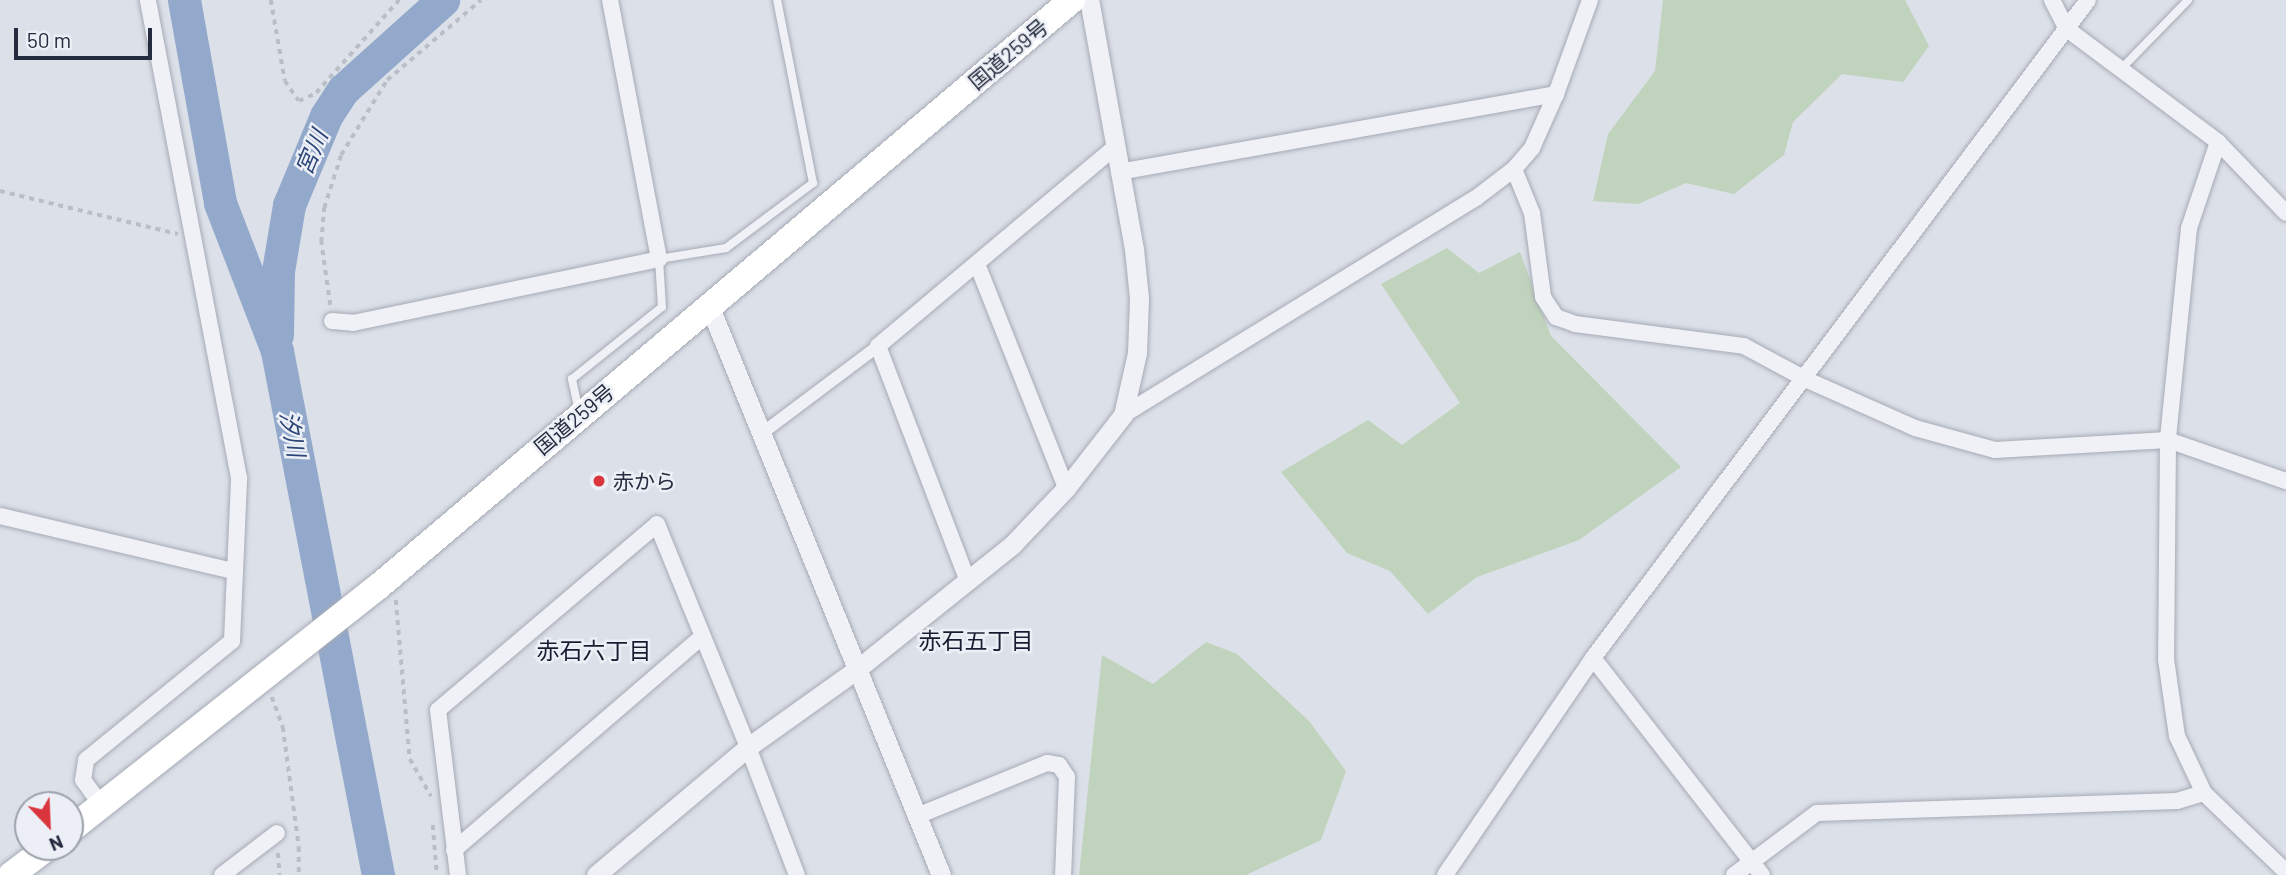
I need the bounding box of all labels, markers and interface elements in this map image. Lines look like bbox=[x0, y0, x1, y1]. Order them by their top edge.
street label: 国道259号 bbox=[963, 13, 1053, 95]
scale bar bbox=[18, 14, 156, 58]
text: 50 m bbox=[27, 27, 71, 52]
water label: 宮川 bbox=[289, 125, 333, 179]
street label: 国道259号 bbox=[529, 378, 619, 460]
water label: 汐川 bbox=[275, 409, 311, 459]
place label: 赤から bbox=[613, 468, 676, 494]
marker: 赤から bbox=[591, 473, 607, 489]
district label: 赤石五丁目 bbox=[919, 626, 1033, 654]
district label: 赤石六丁目 bbox=[537, 636, 651, 664]
north arrow bbox=[14, 791, 84, 861]
text: N bbox=[46, 831, 67, 857]

